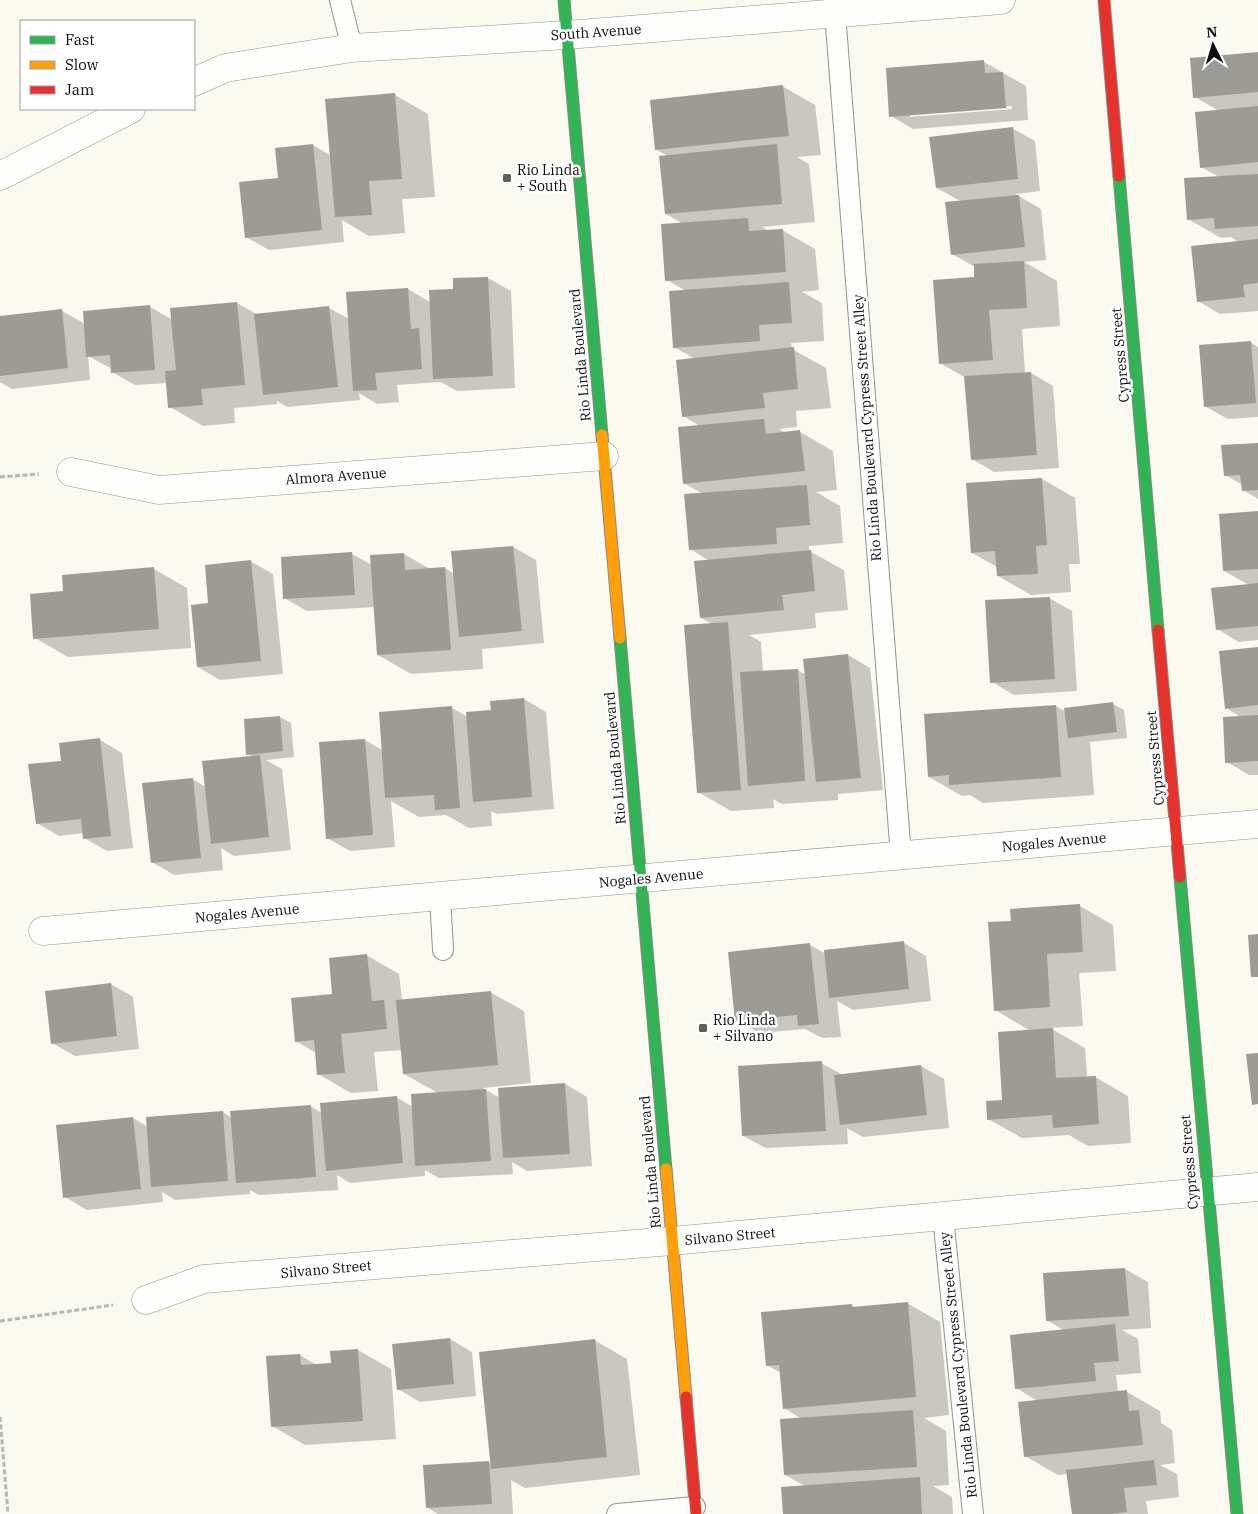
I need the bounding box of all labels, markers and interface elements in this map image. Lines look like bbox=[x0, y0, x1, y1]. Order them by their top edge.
legend bbox=[20, 20, 195, 110]
street label: South Avenue bbox=[550, 20, 642, 44]
north arrow bbox=[1188, 20, 1238, 70]
text: N bbox=[1206, 23, 1218, 41]
text: Fast bbox=[65, 30, 95, 49]
text: Slow bbox=[65, 55, 99, 74]
text: Jam bbox=[65, 80, 94, 99]
place label: Rio Linda + South bbox=[517, 161, 580, 195]
marker: Rio Linda + South bbox=[501, 172, 513, 184]
street label: Rio Linda Boulevard bbox=[565, 287, 595, 422]
street label: Rio Linda Boulevard Cypress Street Alley bbox=[849, 293, 885, 562]
street label: Cypress Street bbox=[1107, 307, 1133, 403]
street label: Almora Avenue bbox=[285, 463, 387, 489]
street label: Rio Linda Boulevard bbox=[600, 690, 630, 825]
street label: Cypress Street bbox=[1142, 710, 1168, 806]
street label: Nogales Avenue bbox=[1001, 828, 1107, 856]
street label: Nogales Avenue bbox=[598, 864, 704, 892]
street label: Nogales Avenue bbox=[194, 899, 300, 927]
place label: Rio Linda + Silvano bbox=[713, 1011, 776, 1045]
marker: Rio Linda + Silvano bbox=[697, 1022, 709, 1034]
street label: Rio Linda Boulevard bbox=[635, 1094, 665, 1229]
street label: Cypress Street bbox=[1176, 1114, 1202, 1210]
street label: Silvano Street bbox=[684, 1223, 776, 1249]
street label: Rio Linda Boulevard Cypress Street Alley bbox=[935, 1230, 981, 1499]
street label: Silvano Street bbox=[280, 1256, 372, 1282]

